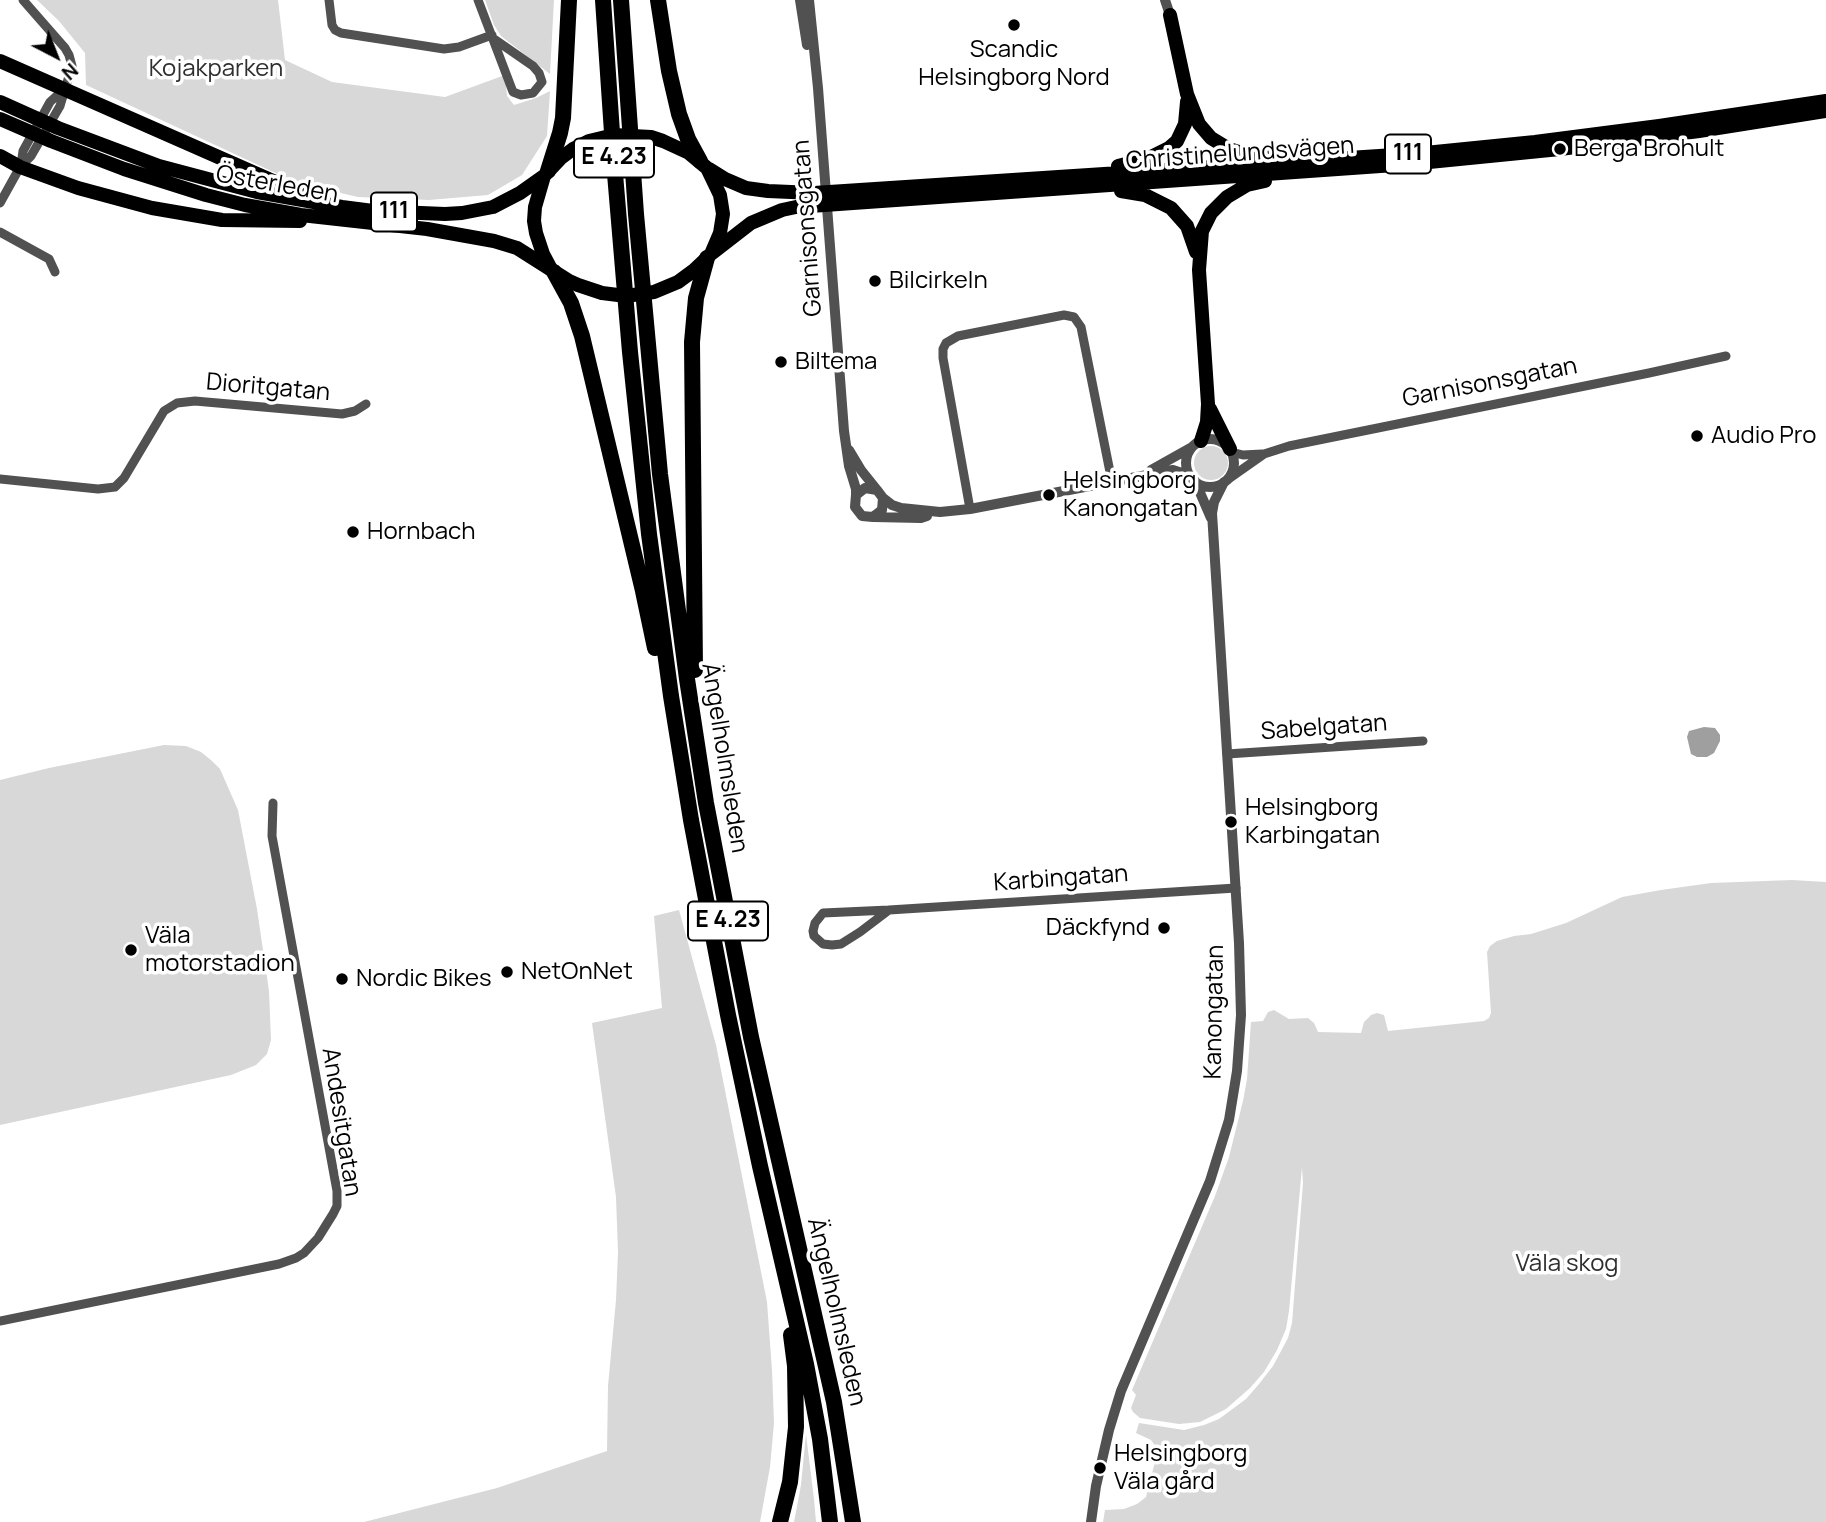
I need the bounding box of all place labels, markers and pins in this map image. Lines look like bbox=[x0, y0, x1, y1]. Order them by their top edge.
marker: Scandic Helsingborg Nord bbox=[1006, 17, 1022, 33]
place label: Scandic Helsingborg Nord bbox=[918, 36, 1110, 92]
place label: Berga Brohult bbox=[1574, 135, 1724, 163]
marker: Berga Brohult bbox=[1552, 141, 1568, 157]
place label: Bilcirkeln bbox=[889, 267, 988, 295]
marker: Bilcirkeln bbox=[867, 273, 883, 289]
place label: Biltema bbox=[795, 348, 877, 376]
marker: Biltema bbox=[773, 354, 789, 370]
place label: Audio Pro bbox=[1711, 422, 1816, 450]
marker: Audio Pro bbox=[1689, 428, 1705, 444]
place label: Helsingborg Kanongatan bbox=[1063, 467, 1198, 523]
marker: Helsingborg Kanongatan bbox=[1041, 487, 1057, 503]
place label: Hornbach bbox=[367, 518, 476, 546]
marker: Hornbach bbox=[345, 524, 361, 540]
place label: Helsingborg Karbingatan bbox=[1245, 794, 1380, 850]
marker: Helsingborg Karbingatan bbox=[1223, 814, 1239, 830]
place label: Däckfynd bbox=[1046, 914, 1150, 942]
marker: Däckfynd bbox=[1156, 920, 1172, 936]
place label: Väla motorstadion bbox=[145, 922, 295, 978]
marker: Väla motorstadion bbox=[123, 942, 139, 958]
place label: NetOnNet bbox=[521, 958, 633, 986]
marker: NetOnNet bbox=[499, 964, 515, 980]
place label: Nordic Bikes bbox=[356, 965, 492, 993]
marker: Nordic Bikes bbox=[334, 971, 350, 987]
place label: Helsingborg Väla gård bbox=[1114, 1440, 1248, 1496]
marker: Helsingborg Väla gård bbox=[1092, 1460, 1108, 1476]

